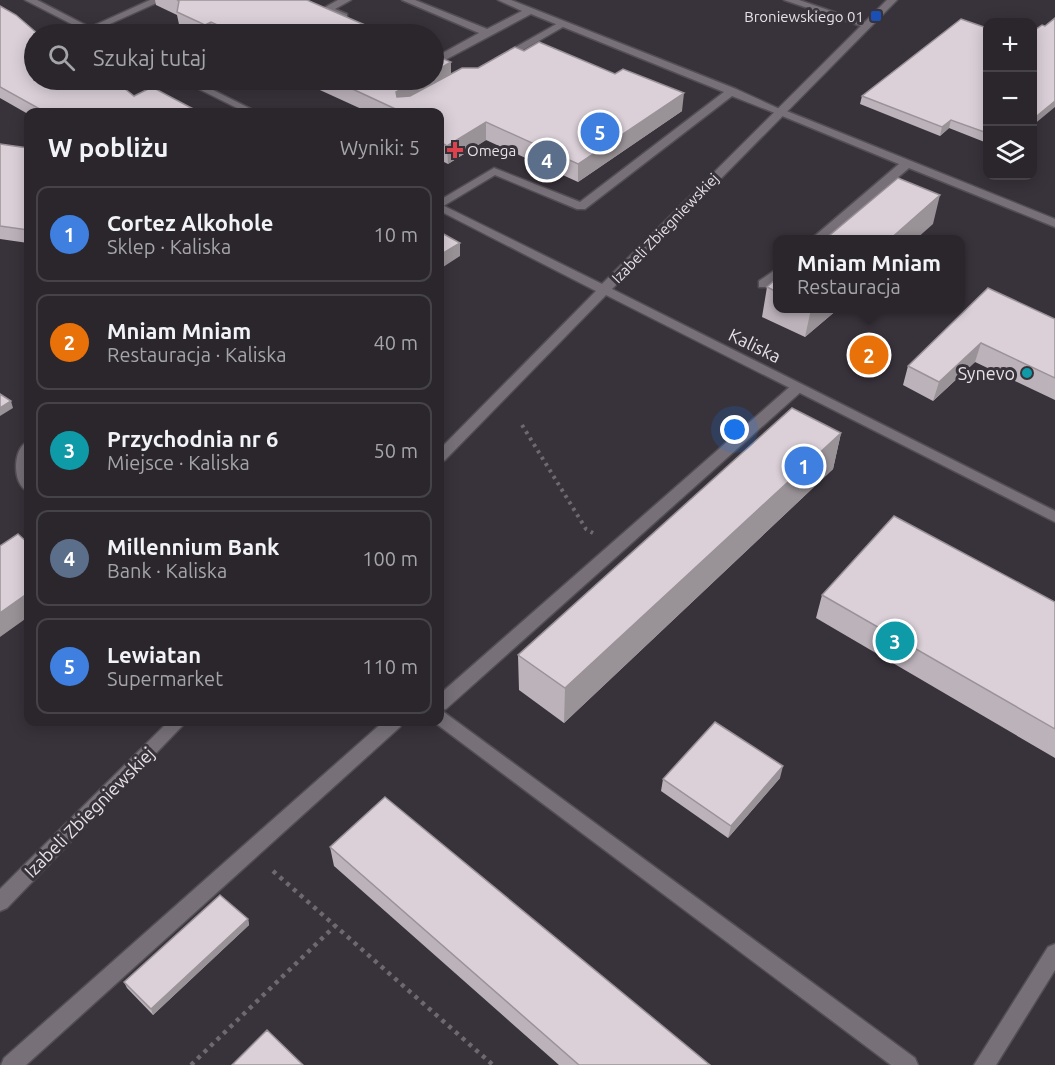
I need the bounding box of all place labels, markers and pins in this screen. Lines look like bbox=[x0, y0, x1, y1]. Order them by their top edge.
place label: Broniewskiego 01 bbox=[744, 8, 864, 25]
marker: Broniewskiego 01 bbox=[869, 9, 883, 23]
pin: 5 bbox=[580, 110, 620, 154]
pin: 4 bbox=[528, 138, 566, 182]
place label: Omega bbox=[467, 142, 516, 159]
marker: Omega bbox=[448, 143, 462, 157]
pin: 2 bbox=[850, 332, 888, 378]
place label: Synevo bbox=[958, 363, 1015, 383]
marker: Synevo bbox=[1020, 366, 1034, 380]
pin: 1 bbox=[784, 444, 824, 488]
pin: 3 bbox=[876, 618, 914, 664]

